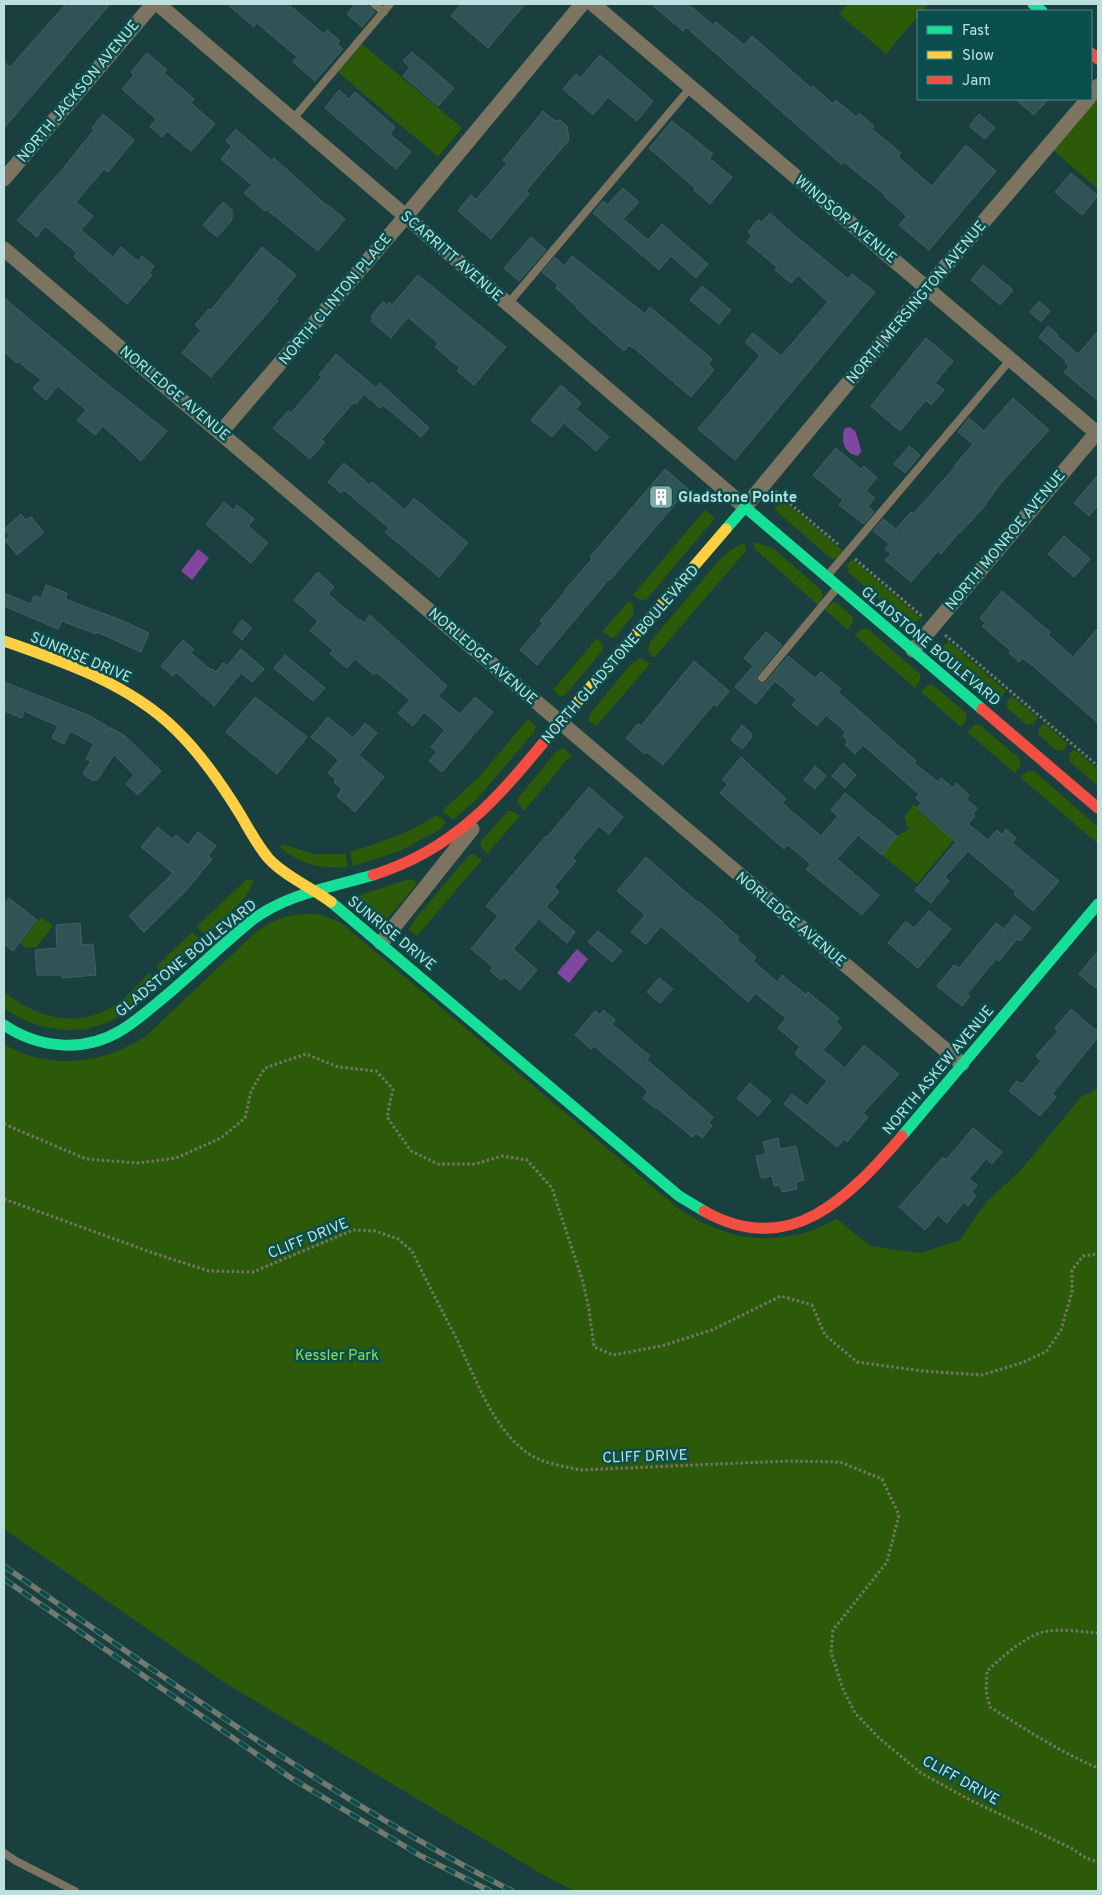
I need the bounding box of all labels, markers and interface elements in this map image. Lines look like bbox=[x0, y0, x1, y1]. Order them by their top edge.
legend bbox=[917, 10, 1092, 100]
street label: NORTH JACKSON AVENUE bbox=[14, 17, 144, 167]
text: Fast bbox=[962, 22, 990, 41]
text: Slow bbox=[962, 47, 994, 66]
text: Jam bbox=[962, 72, 991, 91]
street label: WINDSOR AVENUE bbox=[790, 172, 900, 268]
street label: SCARRITT AVENUE bbox=[396, 207, 506, 307]
street label: NORTH MERSINGTON AVENUE bbox=[843, 217, 991, 389]
street label: NORTH CLINTON PLACE bbox=[276, 230, 397, 370]
street label: NORLEDGE AVENUE bbox=[115, 342, 233, 446]
street label: NORTH MONROE AVENUE bbox=[942, 467, 1070, 615]
building icon: Gladstone Pointe bbox=[648, 484, 674, 510]
place label: Gladstone Pointe bbox=[678, 489, 797, 508]
street label: NORTH GLADSTONE BOULEVARD bbox=[538, 562, 704, 748]
street label: GLADSTONE BOULEVARD bbox=[856, 583, 1004, 711]
street label: NORLEDGE AVENUE bbox=[424, 605, 540, 710]
street label: SUNRISE DRIVE bbox=[27, 628, 134, 688]
street label: NORLEDGE AVENUE bbox=[731, 868, 849, 972]
street label: SUNRISE DRIVE bbox=[343, 893, 439, 976]
street label: GLADSTONE BOULEVARD bbox=[112, 896, 262, 1022]
street label: NORTH ASKEW AVENUE bbox=[879, 1002, 999, 1140]
street label: CLIFF DRIVE bbox=[265, 1215, 352, 1264]
park label: Kessler Park bbox=[295, 1347, 379, 1366]
street label: CLIFF DRIVE bbox=[602, 1447, 688, 1468]
street label: CLIFF DRIVE bbox=[918, 1752, 1002, 1810]

